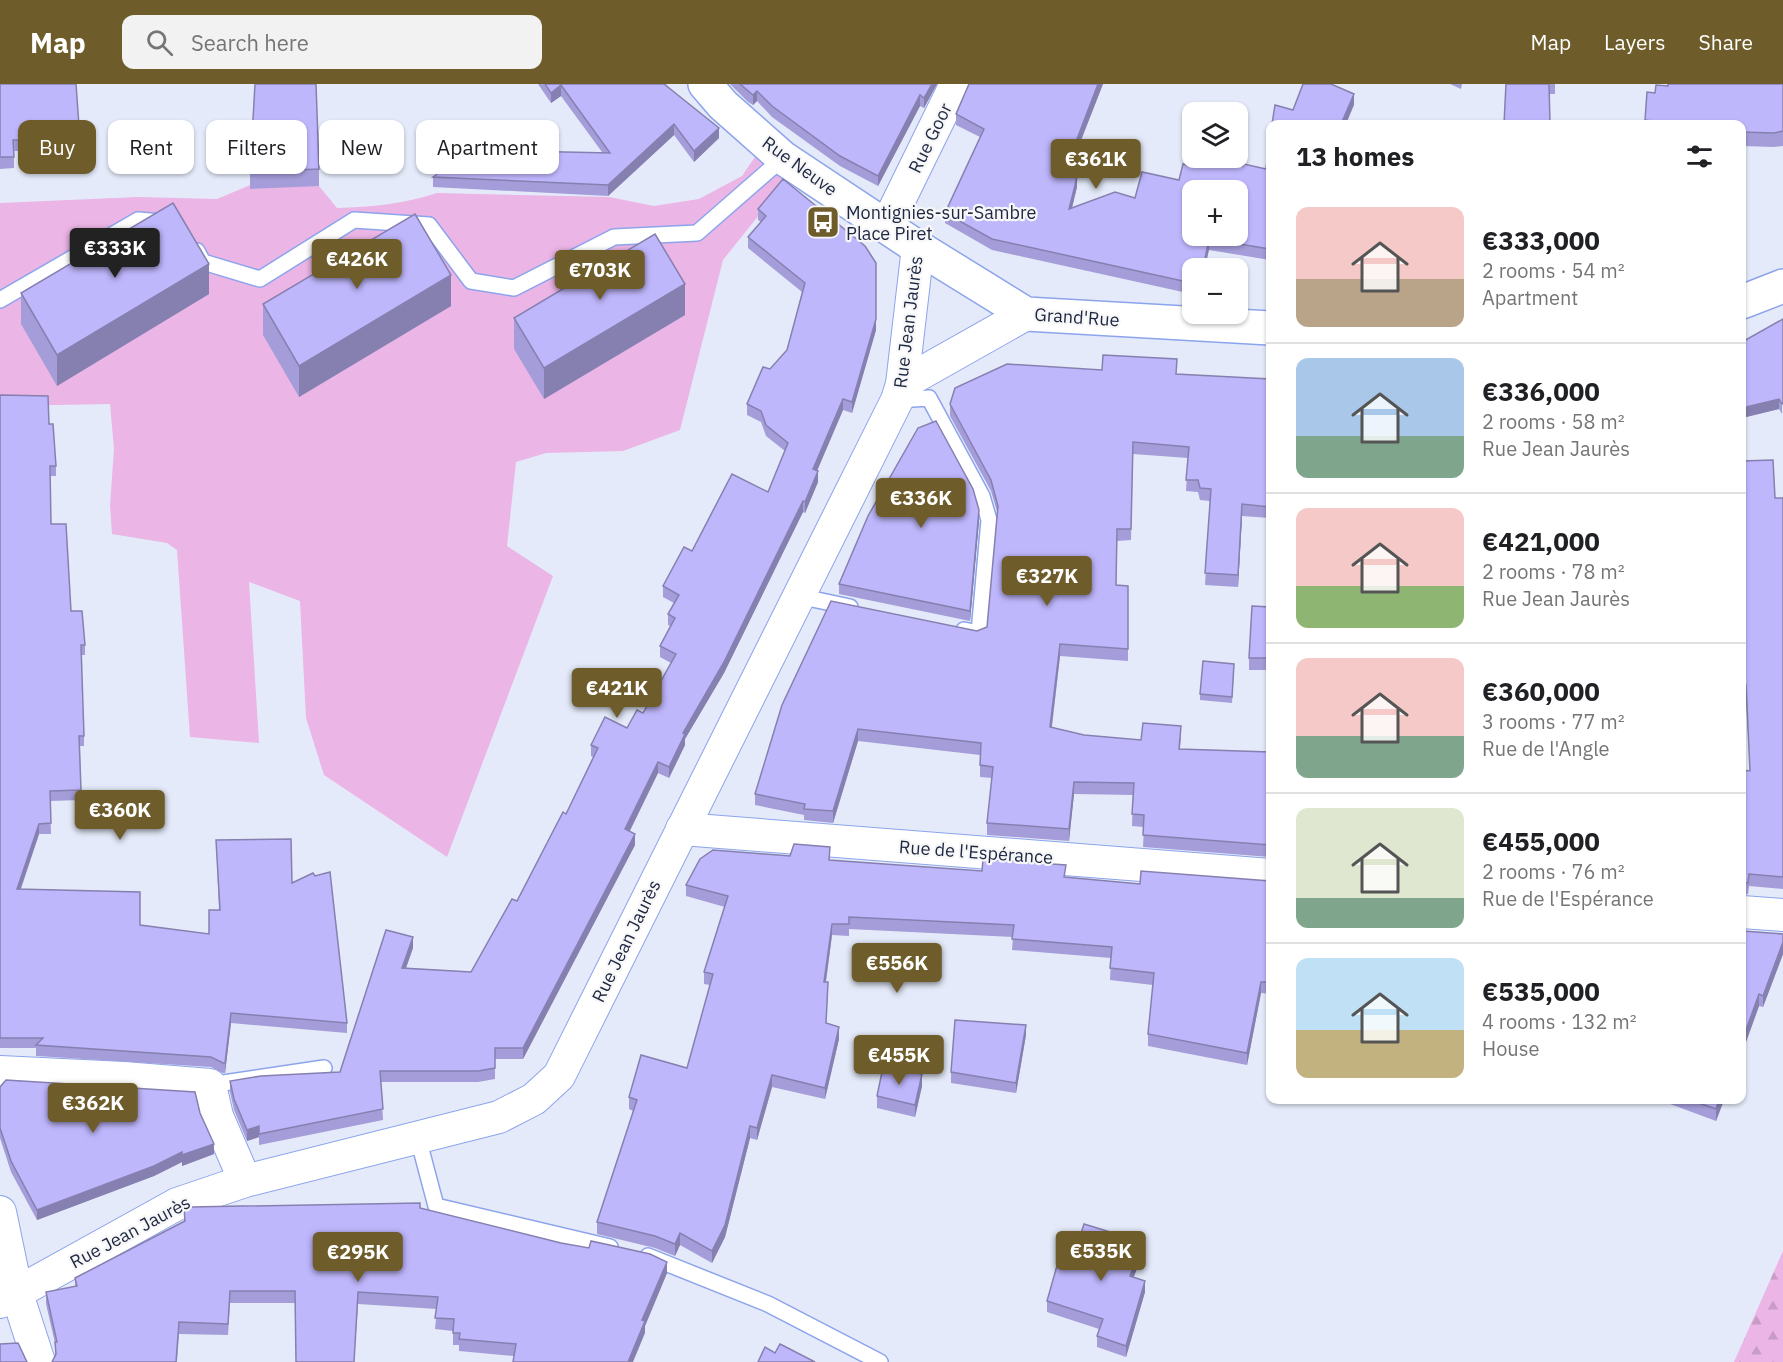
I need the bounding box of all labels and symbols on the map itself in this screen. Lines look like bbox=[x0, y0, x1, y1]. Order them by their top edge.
street label: Rue Goor bbox=[903, 99, 957, 177]
street label: Rue Neuve bbox=[758, 131, 842, 201]
pin: €361K bbox=[1054, 139, 1138, 190]
place label: Montignies-sur-Sambre Place Piret bbox=[846, 201, 1036, 245]
bus stop icon: Montignies-sur-Sambre Place Piret bbox=[805, 204, 841, 240]
pin: €333K bbox=[73, 228, 157, 279]
pin: €426K bbox=[315, 239, 399, 290]
pin: €703K bbox=[558, 250, 642, 301]
street label: Rue Jean Jaurès bbox=[888, 254, 928, 390]
street label: Grand'Rue bbox=[1034, 303, 1120, 331]
pin: €336K bbox=[879, 478, 963, 529]
pin: €327K bbox=[1005, 556, 1089, 607]
pin: €421K bbox=[575, 668, 659, 719]
pin: €360K bbox=[78, 790, 162, 841]
street label: Rue de l'Espérance bbox=[898, 835, 1054, 869]
street label: Rue Jean Jaurès bbox=[586, 876, 666, 1006]
pin: €556K bbox=[855, 943, 939, 994]
pin: €455K bbox=[857, 1035, 941, 1086]
pin: €362K bbox=[51, 1083, 135, 1134]
street label: Rue Jean Jaurès bbox=[66, 1191, 194, 1273]
pin: €535K bbox=[1059, 1231, 1143, 1282]
pin: €295K bbox=[316, 1232, 400, 1283]

